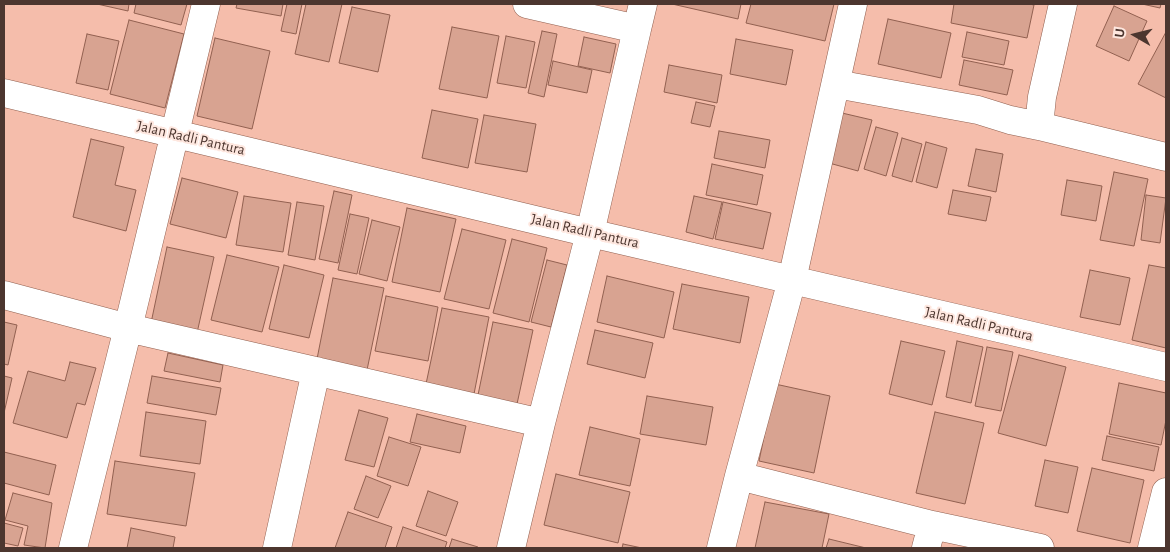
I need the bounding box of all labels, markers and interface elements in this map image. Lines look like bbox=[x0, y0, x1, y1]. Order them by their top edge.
north arrow bbox=[1110, 10, 1160, 60]
text: U bbox=[1113, 28, 1128, 38]
street label: Jalan Radli Pantura bbox=[135, 117, 247, 159]
street label: Jalan Radli Pantura bbox=[529, 210, 641, 252]
street label: Jalan Radli Pantura bbox=[923, 303, 1035, 345]

